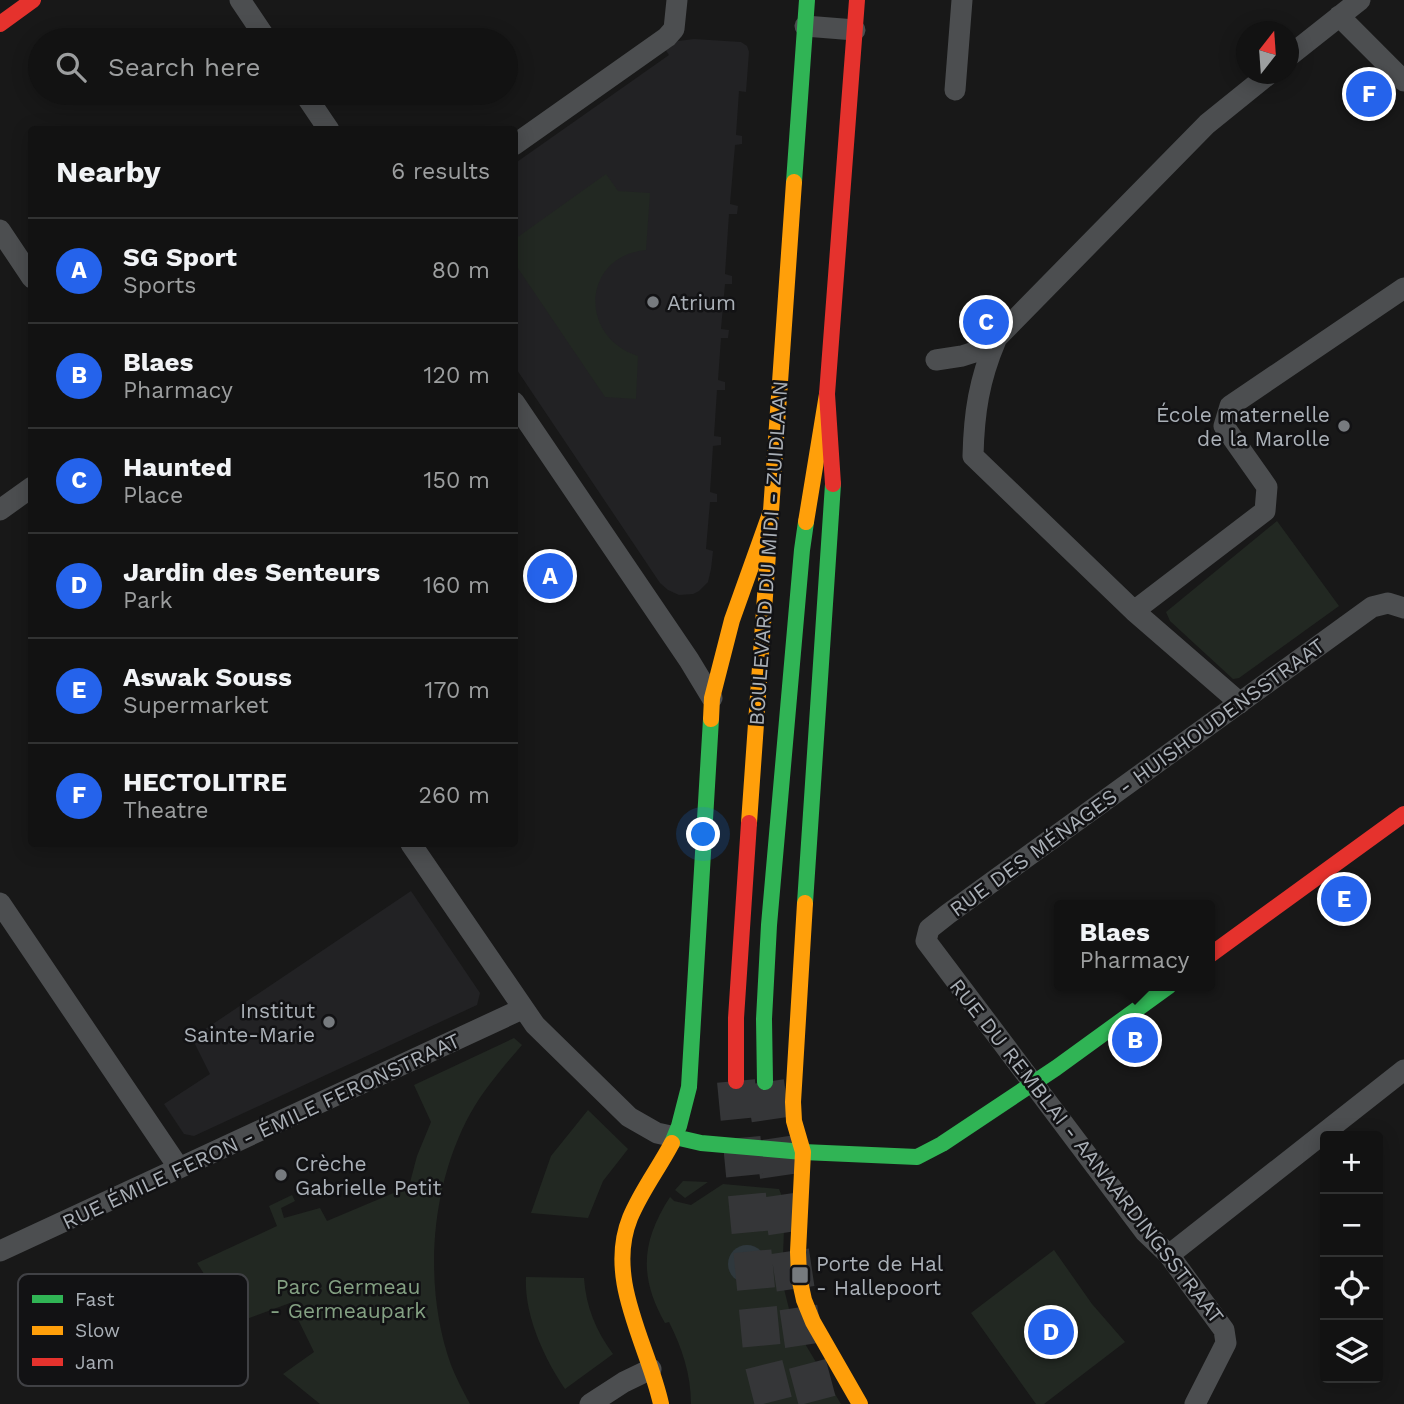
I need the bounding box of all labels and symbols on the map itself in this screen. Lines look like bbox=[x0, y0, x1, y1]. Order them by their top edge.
north arrow bbox=[1236, 21, 1299, 84]
pin: F bbox=[1346, 68, 1392, 120]
place label: Atrium bbox=[667, 290, 736, 315]
marker: Atrium bbox=[645, 294, 661, 310]
pin: C bbox=[963, 296, 1009, 348]
street label: BOULEVARD DU MIDI - ZUIDLAAN bbox=[743, 380, 793, 726]
place label: École maternelle de la Marolle bbox=[1156, 402, 1330, 451]
marker: École maternelle de la Marolle bbox=[1336, 418, 1352, 434]
pin: A bbox=[527, 550, 573, 602]
street label: RUE DES MÉNAGES - HUISHOUDENSSTRAAT bbox=[945, 632, 1330, 921]
your location bbox=[686, 817, 720, 851]
pin: E bbox=[1321, 873, 1367, 925]
street label: RUE DU REMBLAI - AANAARDINGSSTRAAT bbox=[944, 973, 1230, 1329]
place label: Institut Sainte-Marie bbox=[184, 998, 315, 1047]
marker: Institut Sainte-Marie bbox=[321, 1014, 337, 1030]
pin: B bbox=[1112, 1014, 1158, 1066]
street label: RUE ÉMILE FERON - ÉMILE FERONSTRAAT bbox=[58, 1027, 464, 1234]
place label: Crèche Gabrielle Petit bbox=[295, 1151, 441, 1200]
marker: Crèche Gabrielle Petit bbox=[273, 1167, 289, 1183]
place label: Porte de Hal - Hallepoort bbox=[816, 1251, 944, 1300]
marker: Porte de Hal - Hallepoort bbox=[790, 1265, 810, 1285]
legend bbox=[18, 1274, 248, 1386]
park label: Parc Germeau - Germeaupark bbox=[270, 1274, 426, 1323]
text: Fast bbox=[75, 1288, 114, 1311]
pin: D bbox=[1028, 1306, 1074, 1358]
text: Slow bbox=[75, 1319, 120, 1342]
text: Jam bbox=[75, 1351, 114, 1374]

